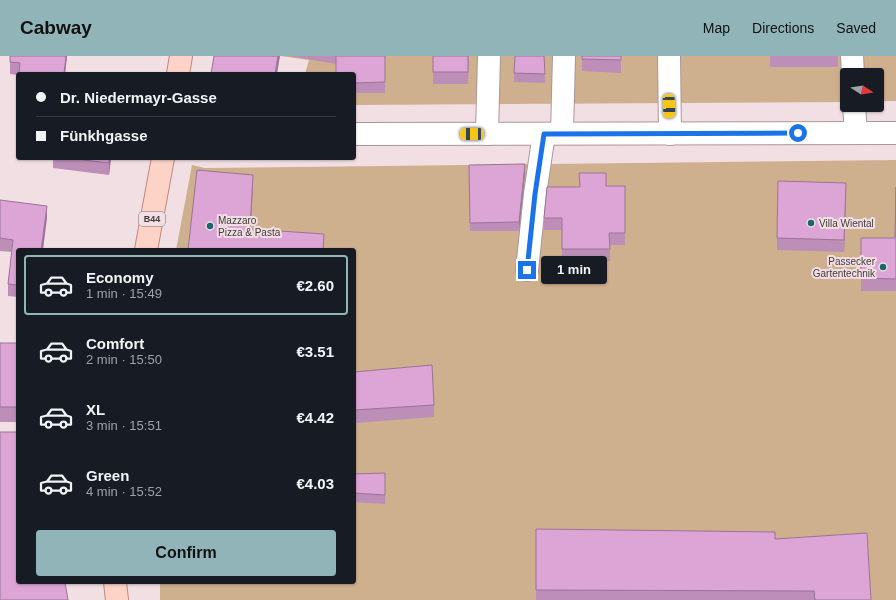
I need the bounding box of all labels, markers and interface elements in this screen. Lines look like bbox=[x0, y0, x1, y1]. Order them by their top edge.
text: Cabway bbox=[20, 17, 92, 38]
text: Map bbox=[703, 20, 730, 36]
text: Directions bbox=[752, 20, 814, 36]
text: Saved bbox=[836, 20, 876, 36]
north arrow bbox=[840, 68, 884, 112]
map controls bbox=[840, 68, 884, 112]
text: Dr. Niedermayr-Gasse bbox=[60, 89, 217, 106]
car bbox=[663, 94, 675, 118]
route start bbox=[789, 124, 807, 142]
text: Fünkhgasse bbox=[60, 127, 148, 144]
car bbox=[460, 128, 484, 140]
road number: B44 bbox=[139, 212, 165, 226]
place label: Mazzaro Pizza & Pasta bbox=[218, 215, 281, 238]
marker: Villa Wiental bbox=[806, 218, 816, 228]
place label: Villa Wiental bbox=[819, 218, 874, 229]
marker: Mazzaro Pizza & Pasta bbox=[205, 221, 215, 231]
callout: 1 min bbox=[541, 256, 607, 284]
place label: Passecker Gartentechnik bbox=[813, 256, 876, 279]
route end bbox=[518, 261, 536, 279]
text: 1 min bbox=[557, 262, 591, 277]
marker: Passecker Gartentechnik bbox=[878, 262, 888, 272]
icon: car bbox=[38, 267, 74, 303]
text: Economy bbox=[86, 269, 154, 286]
text: €2.60 bbox=[296, 277, 334, 294]
text: 1 min · 15:49 bbox=[86, 286, 162, 301]
icon: car bbox=[38, 333, 74, 369]
text: Comfort bbox=[86, 335, 144, 352]
text: €3.51 bbox=[296, 343, 334, 360]
text: 2 min · 15:50 bbox=[86, 352, 162, 367]
icon: car bbox=[38, 399, 74, 435]
text: XL bbox=[86, 401, 105, 418]
text: €4.42 bbox=[296, 409, 334, 426]
text: 3 min · 15:51 bbox=[86, 418, 162, 433]
icon: car bbox=[38, 465, 74, 501]
text: Green bbox=[86, 467, 129, 484]
text: €4.03 bbox=[296, 475, 334, 492]
text: 4 min · 15:52 bbox=[86, 484, 162, 499]
button: Confirm bbox=[36, 530, 336, 576]

